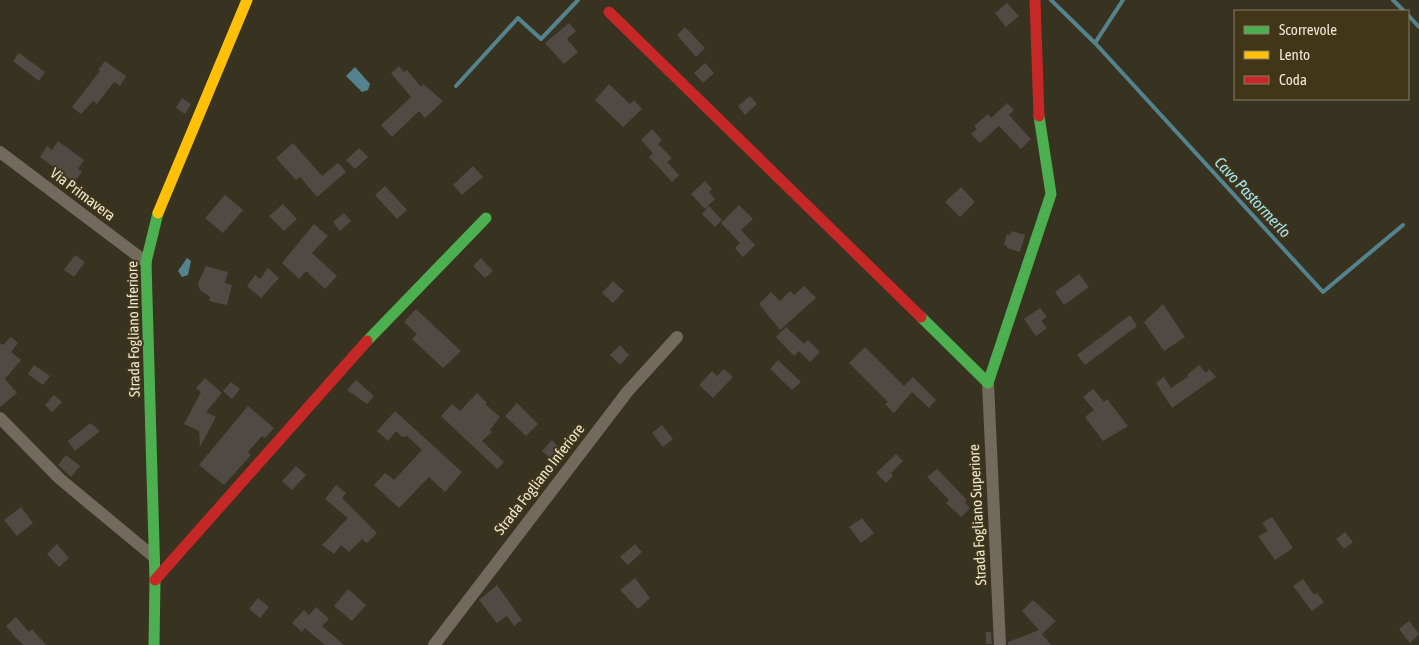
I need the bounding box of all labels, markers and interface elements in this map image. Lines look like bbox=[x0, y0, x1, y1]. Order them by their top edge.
legend bbox=[1234, 10, 1409, 100]
text: Scorrevole bbox=[1279, 21, 1337, 38]
text: Lento bbox=[1279, 46, 1310, 63]
text: Coda bbox=[1279, 71, 1307, 88]
water label: Cavo Pastormerlo bbox=[1211, 153, 1295, 241]
street label: Via Primavera bbox=[47, 164, 119, 224]
street label: Strada Fogliano Inferiore bbox=[123, 261, 143, 397]
street label: Strada Fogliano Inferiore bbox=[490, 420, 588, 538]
street label: Strada Fogliano Superiore bbox=[965, 444, 989, 586]

